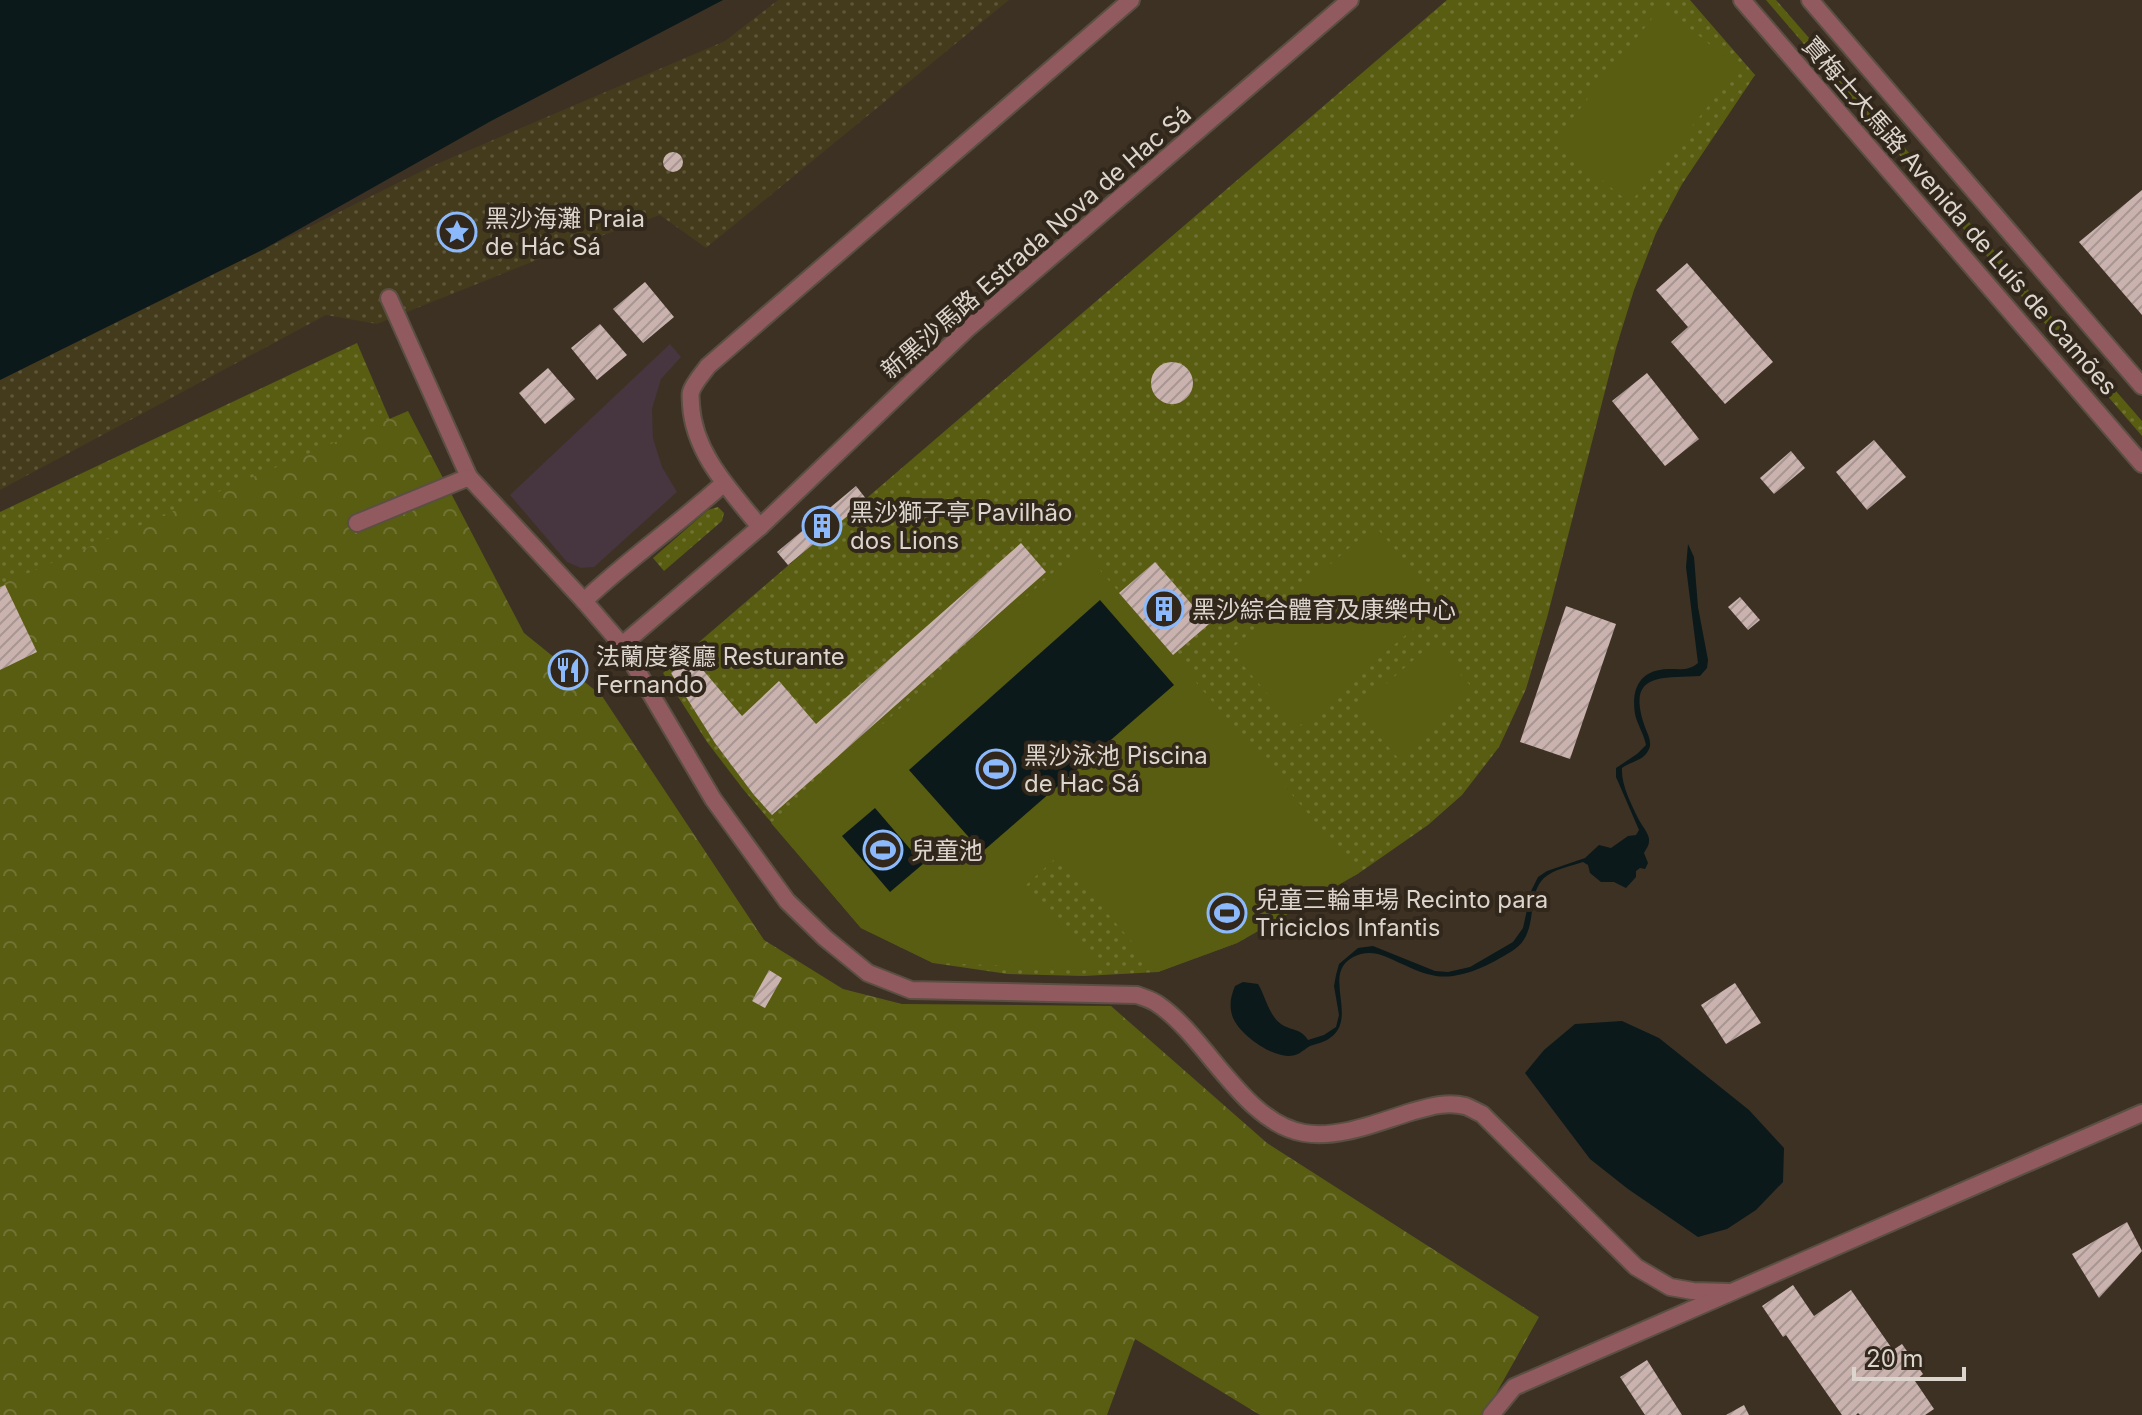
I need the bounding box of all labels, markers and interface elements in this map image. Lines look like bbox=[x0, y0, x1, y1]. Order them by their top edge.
street label: 賈梅士大馬路 Avenida de Luís de Camões bbox=[1797, 31, 2123, 401]
street label: 新黑沙馬路 Estrada Nova de Hac Sá bbox=[875, 100, 1197, 384]
place label: 黑沙海灘 Praia de Hác Sá bbox=[485, 204, 645, 261]
place icon: 黑沙海灘 Praia de Hác Sá bbox=[436, 211, 478, 253]
place label: 黑沙獅子亭 Pavilhão dos Lions bbox=[850, 498, 1072, 555]
building icon: 黑沙獅子亭 Pavilhão dos Lions bbox=[801, 505, 843, 547]
building icon: 黑沙綜合體育及康樂中心 bbox=[1143, 588, 1185, 630]
place label: 黑沙綜合體育及康樂中心 bbox=[1192, 595, 1456, 624]
place label: 法蘭度餐廳 Resturante Fernando bbox=[596, 642, 845, 699]
restaurant icon: 法蘭度餐廳 Resturante Fernando bbox=[547, 649, 589, 691]
place label: 黑沙泳池 Piscina de Hac Sá bbox=[1024, 741, 1208, 798]
sports icon: 黑沙泳池 Piscina de Hac Sá bbox=[975, 748, 1017, 790]
sports icon: 兒童池 bbox=[862, 829, 904, 871]
place label: 兒童池 bbox=[911, 836, 983, 865]
place label: 兒童三輪車場 Recinto para Triciclos Infantis bbox=[1255, 885, 1548, 942]
sports icon: 兒童三輪車場 Recinto para Triciclos Infantis bbox=[1206, 892, 1248, 934]
scale bar bbox=[1854, 1331, 1964, 1381]
text: 20 m bbox=[1866, 1344, 1924, 1373]

